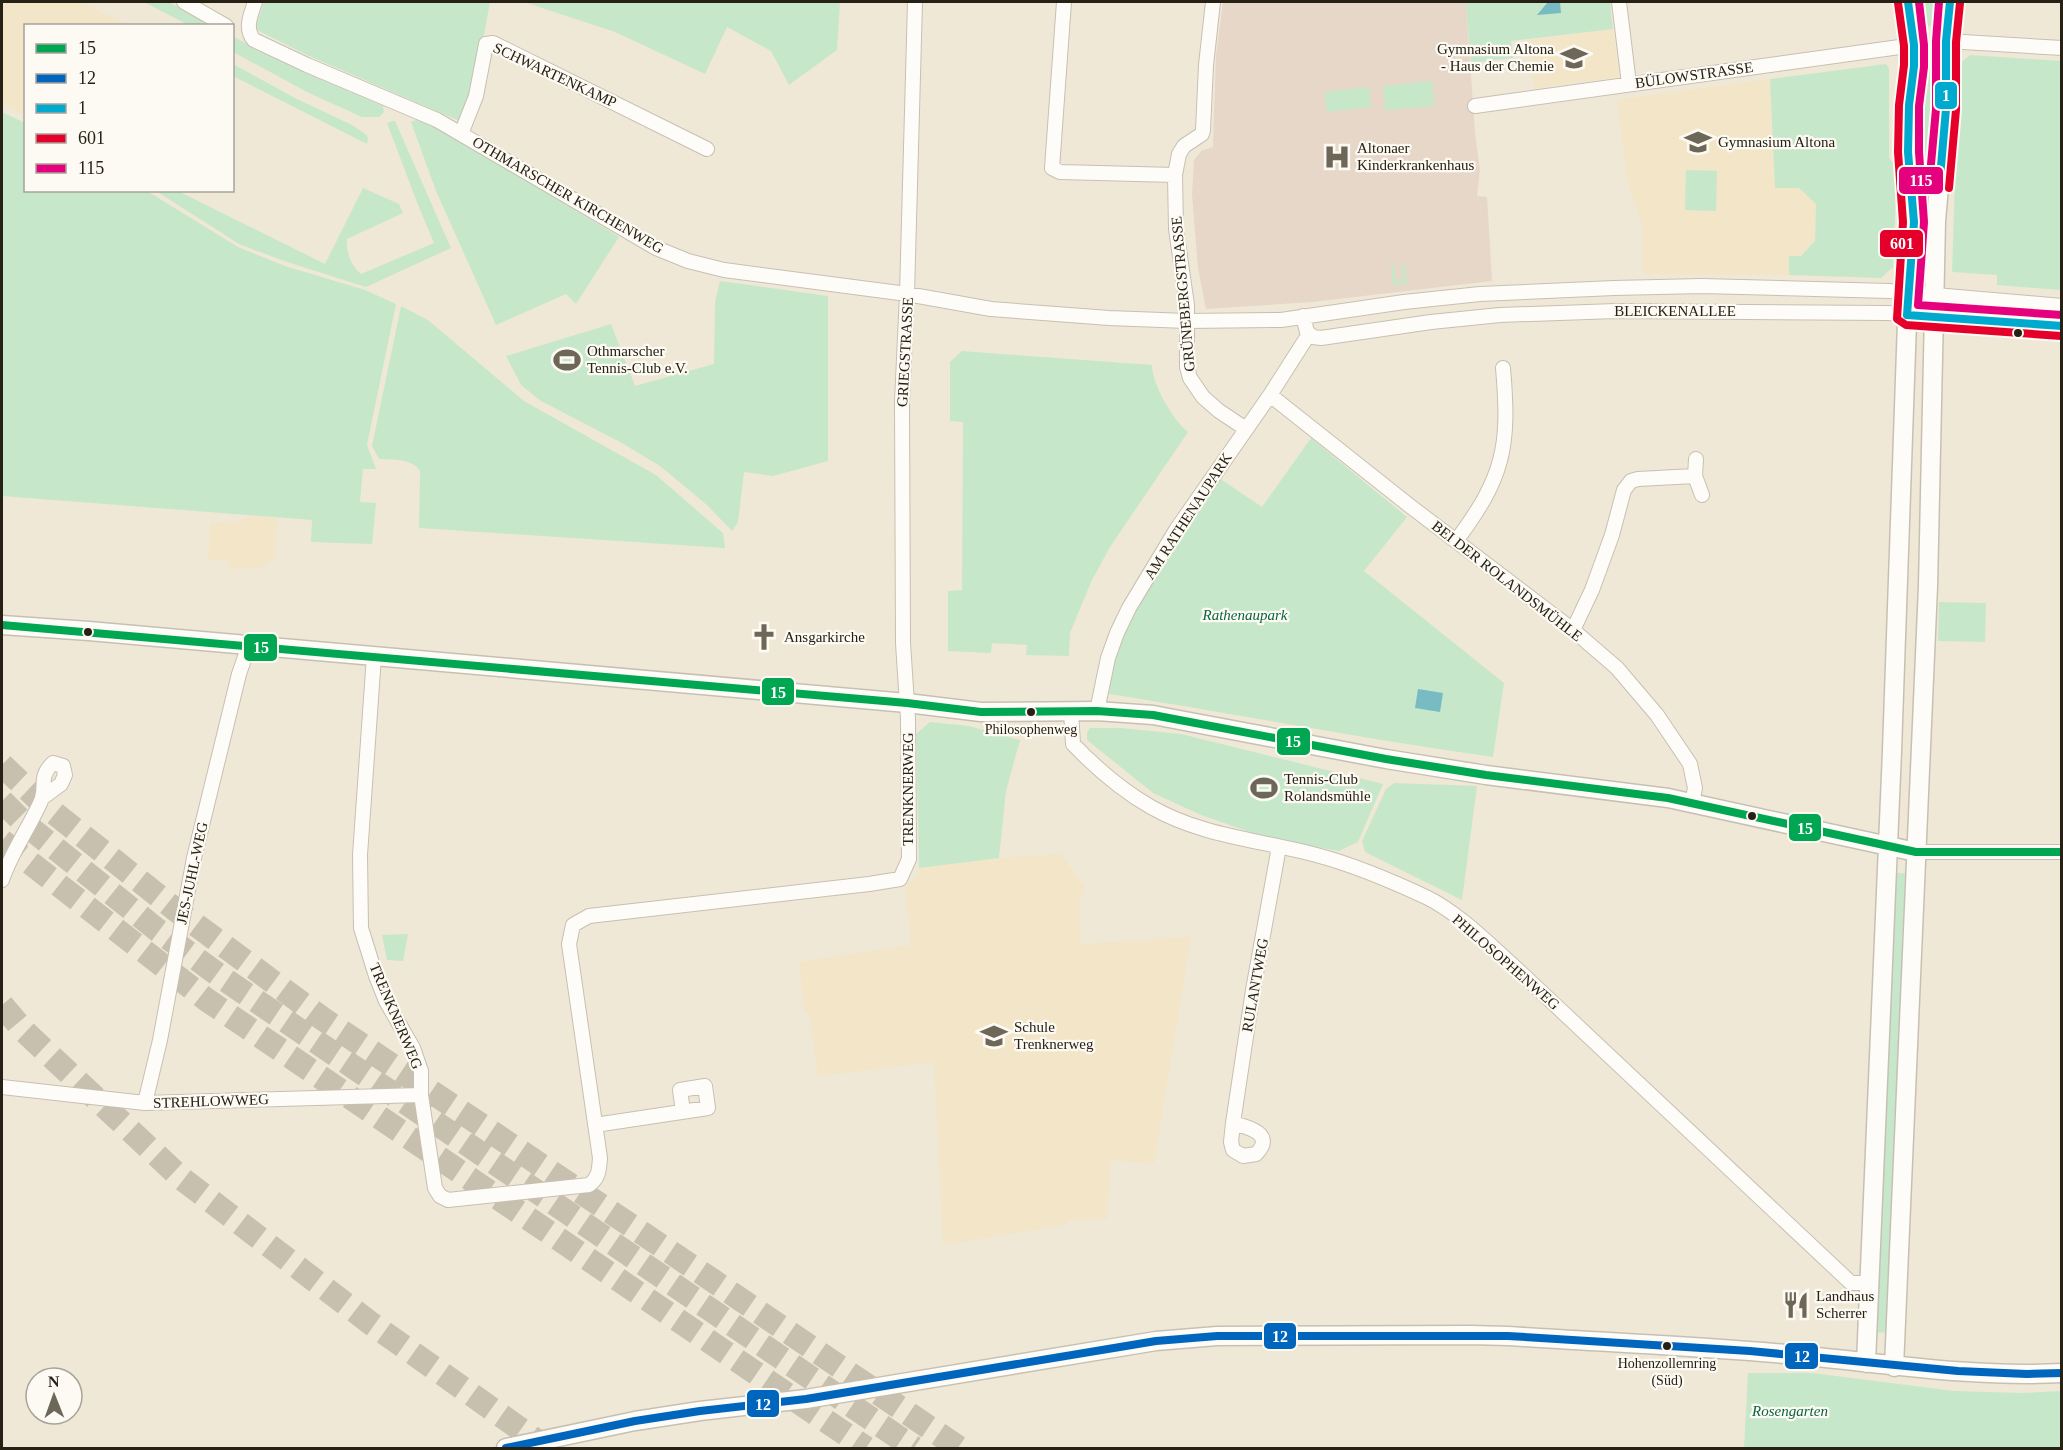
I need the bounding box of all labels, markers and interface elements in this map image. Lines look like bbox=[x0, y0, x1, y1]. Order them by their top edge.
legend bbox=[24, 24, 234, 192]
text: 15 bbox=[78, 38, 96, 58]
street label: SCHWARTENKAMP bbox=[491, 39, 619, 111]
place label: Gymnasium Altona - Haus der Chemie bbox=[1437, 41, 1554, 74]
school or university icon: Gymnasium Altona - Haus der Chemie bbox=[1559, 43, 1589, 73]
street label: BÜLOWSTRASSE bbox=[1634, 59, 1754, 91]
text: 12 bbox=[78, 68, 96, 88]
line badge: 1 bbox=[1934, 81, 1958, 110]
text: 1 bbox=[1942, 87, 1950, 104]
text: 1 bbox=[78, 98, 87, 118]
school or university icon: Gymnasium Altona bbox=[1683, 127, 1713, 157]
text: 601 bbox=[78, 128, 105, 148]
street label: OTHMARSCHER KIRCHENWEG bbox=[470, 134, 667, 256]
place label: Gymnasium Altona bbox=[1718, 134, 1835, 150]
place label: Altonaer Kinderkrankenhaus bbox=[1357, 140, 1475, 173]
hospital icon: Altonaer Kinderkrankenhaus bbox=[1322, 142, 1352, 172]
text: 115 bbox=[78, 158, 104, 178]
line badge: 115 bbox=[1898, 166, 1944, 195]
text: 115 bbox=[1909, 172, 1933, 189]
street label: GRÜNEBERGSTRASSE bbox=[1168, 216, 1198, 372]
line badge: 601 bbox=[1879, 229, 1924, 258]
text: 601 bbox=[1890, 235, 1914, 252]
street label: GRIEGSTRASSE bbox=[894, 297, 916, 407]
street label: BLEICKENALLEE bbox=[1614, 303, 1736, 319]
unlabelled marker bbox=[2012, 327, 2024, 339]
place label: Othmarscher Tennis-Club e.V. bbox=[587, 343, 688, 376]
sports icon: Othmarscher Tennis-Club e.V. bbox=[552, 345, 582, 375]
street label: AM RATHENAUPARK bbox=[1141, 450, 1235, 582]
street label: BEI DER ROLANDSMÜHLE bbox=[1429, 517, 1585, 645]
park label: Rathenaupark bbox=[1202, 607, 1288, 623]
church icon: Ansgarkirche bbox=[749, 622, 779, 652]
unlabelled marker bbox=[82, 626, 94, 638]
place label: Ansgarkirche bbox=[784, 629, 865, 645]
line badge: 15 bbox=[243, 633, 278, 662]
text: 15 bbox=[253, 639, 269, 656]
line badge: 15 bbox=[761, 677, 795, 706]
text: 15 bbox=[770, 684, 786, 701]
marker: Philosophenweg bbox=[1025, 706, 1037, 718]
place label: Philosophenweg bbox=[985, 722, 1077, 737]
line badge: 15 bbox=[1276, 727, 1311, 756]
street label: TRENKNERWEG bbox=[900, 732, 916, 846]
text: 15 bbox=[1285, 733, 1301, 750]
place label: Tennis-Club Rolandsmühle bbox=[1284, 771, 1371, 804]
sports icon: Tennis-Club Rolandsmühle bbox=[1249, 773, 1279, 803]
unlabelled marker bbox=[1746, 810, 1758, 822]
line badge: 15 bbox=[1788, 813, 1822, 842]
street label: JES-JUHL-WEG bbox=[173, 820, 211, 926]
text: 15 bbox=[1797, 820, 1813, 837]
street label: PHILOSOPHENWEG bbox=[1449, 911, 1563, 1013]
street label: RULANTWEG bbox=[1239, 937, 1271, 1033]
street label: TRENKNERWEG bbox=[366, 961, 426, 1071]
place label: Schule Trenknerweg bbox=[1014, 1019, 1094, 1052]
school or university icon: Schule Trenknerweg bbox=[979, 1021, 1009, 1051]
street label: STREHLOWWEG bbox=[153, 1091, 269, 1111]
place label: Landhaus Scherrer bbox=[1816, 1288, 1874, 1321]
restaurant icon: Landhaus Scherrer bbox=[1781, 1290, 1811, 1320]
line badge: 12 bbox=[1263, 1322, 1297, 1350]
text: 12 bbox=[1272, 1328, 1288, 1345]
marker: Hohenzollernring (Süd) bbox=[1661, 1340, 1673, 1352]
line badge: 12 bbox=[1784, 1342, 1819, 1370]
text: 12 bbox=[1794, 1348, 1810, 1365]
place label: Hohenzollernring (Süd) bbox=[1618, 1356, 1716, 1389]
north arrow bbox=[24, 1366, 84, 1426]
text: N bbox=[48, 1373, 60, 1390]
line badge: 12 bbox=[746, 1389, 780, 1418]
text: 12 bbox=[755, 1396, 771, 1413]
park label: Rosengarten bbox=[1751, 1403, 1828, 1419]

